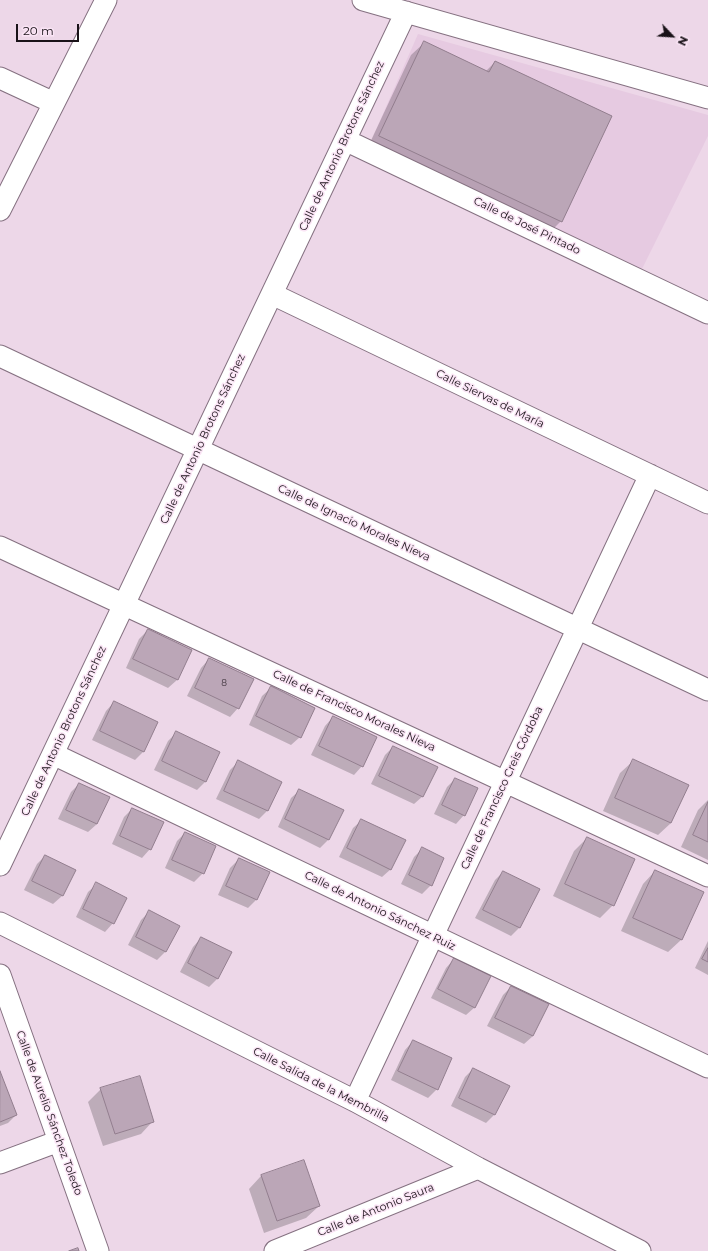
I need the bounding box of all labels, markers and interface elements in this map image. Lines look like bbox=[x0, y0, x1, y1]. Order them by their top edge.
scale bar bbox=[18, 16, 81, 42]
north arrow bbox=[652, 16, 692, 56]
text: 20 m bbox=[23, 23, 54, 38]
text: N bbox=[675, 34, 691, 48]
street label: Calle de Antonio Brotons Sánchez bbox=[297, 59, 387, 233]
street label: Calle de José Pintado bbox=[471, 194, 583, 258]
street label: Calle de Antonio Brotons Sánchez bbox=[158, 352, 248, 526]
street label: Calle Siervas de María bbox=[434, 367, 546, 431]
street label: Calle de Ignacio Morales Nieva bbox=[276, 482, 432, 564]
street label: Calle de Antonio Brotons Sánchez bbox=[19, 644, 109, 818]
street label: Calle de Francisco Morales Nieva bbox=[271, 667, 437, 755]
house number: 8 bbox=[221, 678, 227, 688]
street label: Calle de Francisco Creis Córdoba bbox=[458, 704, 546, 872]
street label: Calle de Antonio Sánchez Ruiz bbox=[302, 869, 458, 953]
street label: Calle de Aurelio Sánchez Toledo bbox=[13, 1029, 85, 1197]
street label: Calle Salida de la Membrilla bbox=[251, 1045, 391, 1125]
street label: Calle de Antonio Saura bbox=[316, 1181, 436, 1239]

